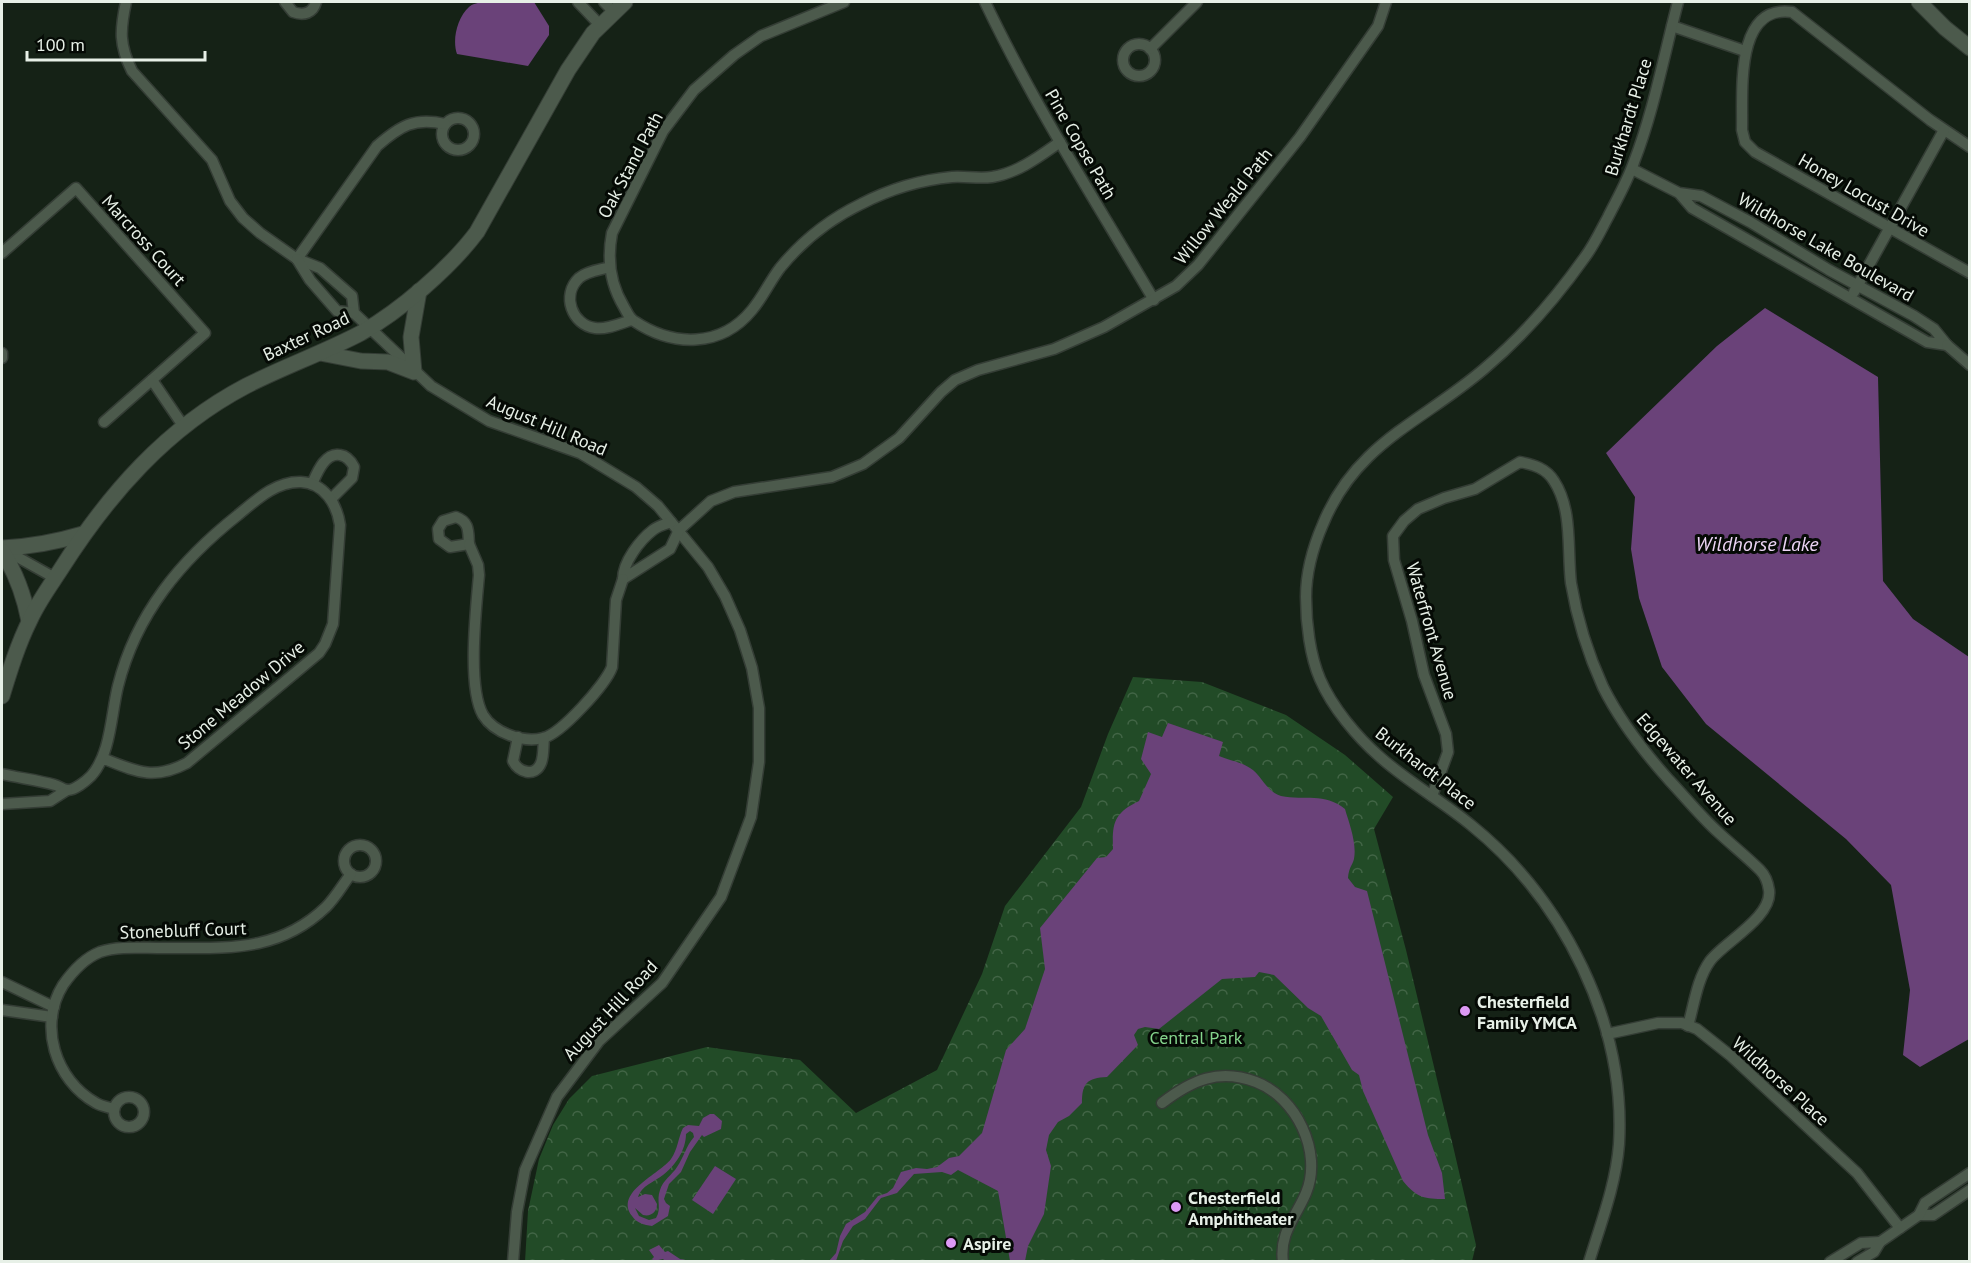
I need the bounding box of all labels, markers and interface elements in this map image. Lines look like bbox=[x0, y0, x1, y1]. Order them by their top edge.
scale bar bbox=[27, 24, 206, 62]
text: 100 m bbox=[36, 33, 85, 56]
street label: Burkhardt Place bbox=[1599, 56, 1657, 178]
street label: Pine Copse Path bbox=[1040, 85, 1122, 203]
street label: Oak Stand Path bbox=[592, 108, 668, 222]
street label: Willow Weald Path bbox=[1169, 143, 1277, 269]
street label: Honey Locust Drive bbox=[1794, 148, 1934, 242]
street label: Wildhorse Lake Boulevard bbox=[1734, 187, 1918, 307]
street label: Marcross Court bbox=[97, 190, 191, 290]
street label: Baxter Road bbox=[259, 306, 353, 366]
street label: August Hill Road bbox=[483, 389, 611, 461]
water label: Wildhorse Lake bbox=[1696, 531, 1819, 557]
street label: Waterfront Avenue bbox=[1401, 559, 1463, 703]
street label: Stone Meadow Drive bbox=[173, 635, 309, 755]
street label: Edgewater Avenue bbox=[1632, 708, 1742, 830]
street label: Burkhardt Place bbox=[1371, 722, 1481, 814]
street label: Stonebluff Court bbox=[119, 916, 247, 944]
street label: August Hill Road bbox=[558, 955, 662, 1065]
place label: Chesterfield Family YMCA bbox=[1477, 990, 1577, 1034]
marker: Chesterfield Family YMCA bbox=[1458, 1004, 1472, 1018]
park label: Central Park bbox=[1150, 1026, 1243, 1049]
street label: Wildhorse Place bbox=[1728, 1031, 1834, 1131]
place label: Chesterfield Amphitheater bbox=[1188, 1186, 1294, 1230]
marker: Chesterfield Amphitheater bbox=[1169, 1200, 1183, 1214]
place label: Aspire bbox=[963, 1232, 1012, 1255]
marker: Aspire bbox=[944, 1236, 958, 1250]

